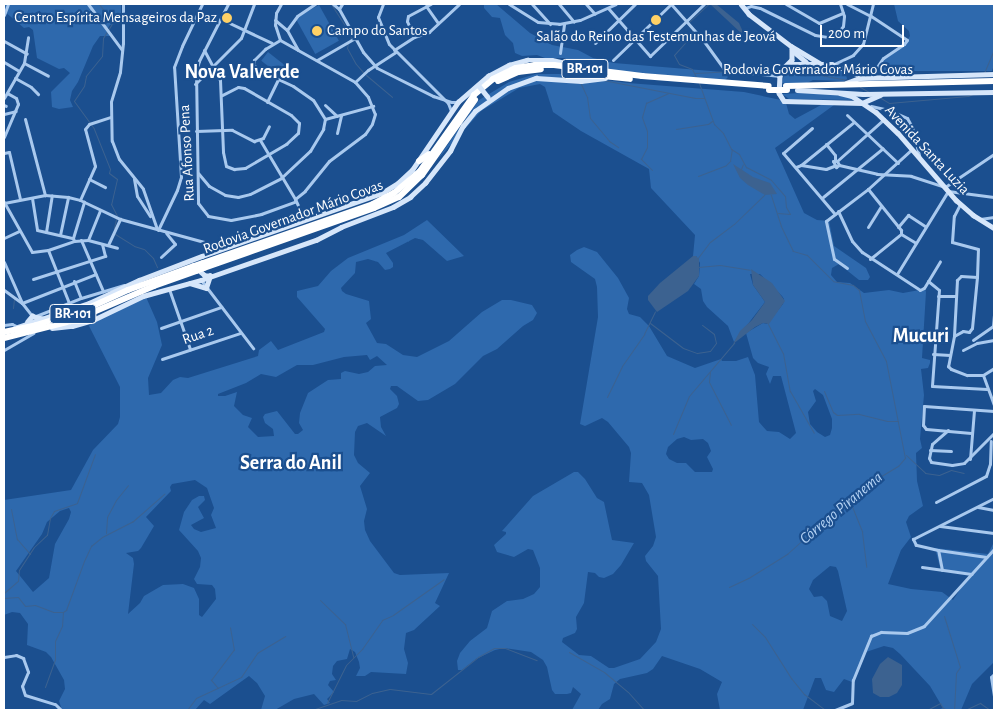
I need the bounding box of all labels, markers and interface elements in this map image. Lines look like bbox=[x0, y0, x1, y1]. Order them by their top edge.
place label: Centro Espírita Mensageiros da Paz bbox=[14, 9, 217, 27]
marker: Centro Espírita Mensageiros da Paz bbox=[221, 12, 233, 24]
marker: Salão do Reino das Testemunhas de Jeová bbox=[650, 14, 662, 26]
scale bar bbox=[823, 15, 907, 47]
place label: Campo do Santos bbox=[327, 22, 427, 40]
marker: Campo do Santos bbox=[311, 25, 323, 37]
text: 200 m bbox=[828, 26, 865, 41]
place label: Salão do Reino das Testemunhas de Jeová bbox=[536, 28, 776, 46]
road number: BR-101 bbox=[561, 58, 609, 80]
district label: Nova Valverde bbox=[185, 60, 299, 84]
street label: Rodovia Governador Mário Covas bbox=[723, 61, 913, 79]
street label: Avenida Santa Luzia bbox=[881, 101, 973, 199]
street label: Rua Afonso Pena bbox=[175, 104, 199, 202]
street label: Rodovia Governador Mário Covas bbox=[201, 176, 385, 258]
road number: BR-101 bbox=[49, 302, 97, 326]
street label: Rua 2 bbox=[180, 321, 216, 349]
district label: Mucuri bbox=[893, 324, 949, 348]
district label: Serra do Anil bbox=[240, 451, 342, 475]
water label: Córrego Piranema bbox=[796, 468, 886, 548]

